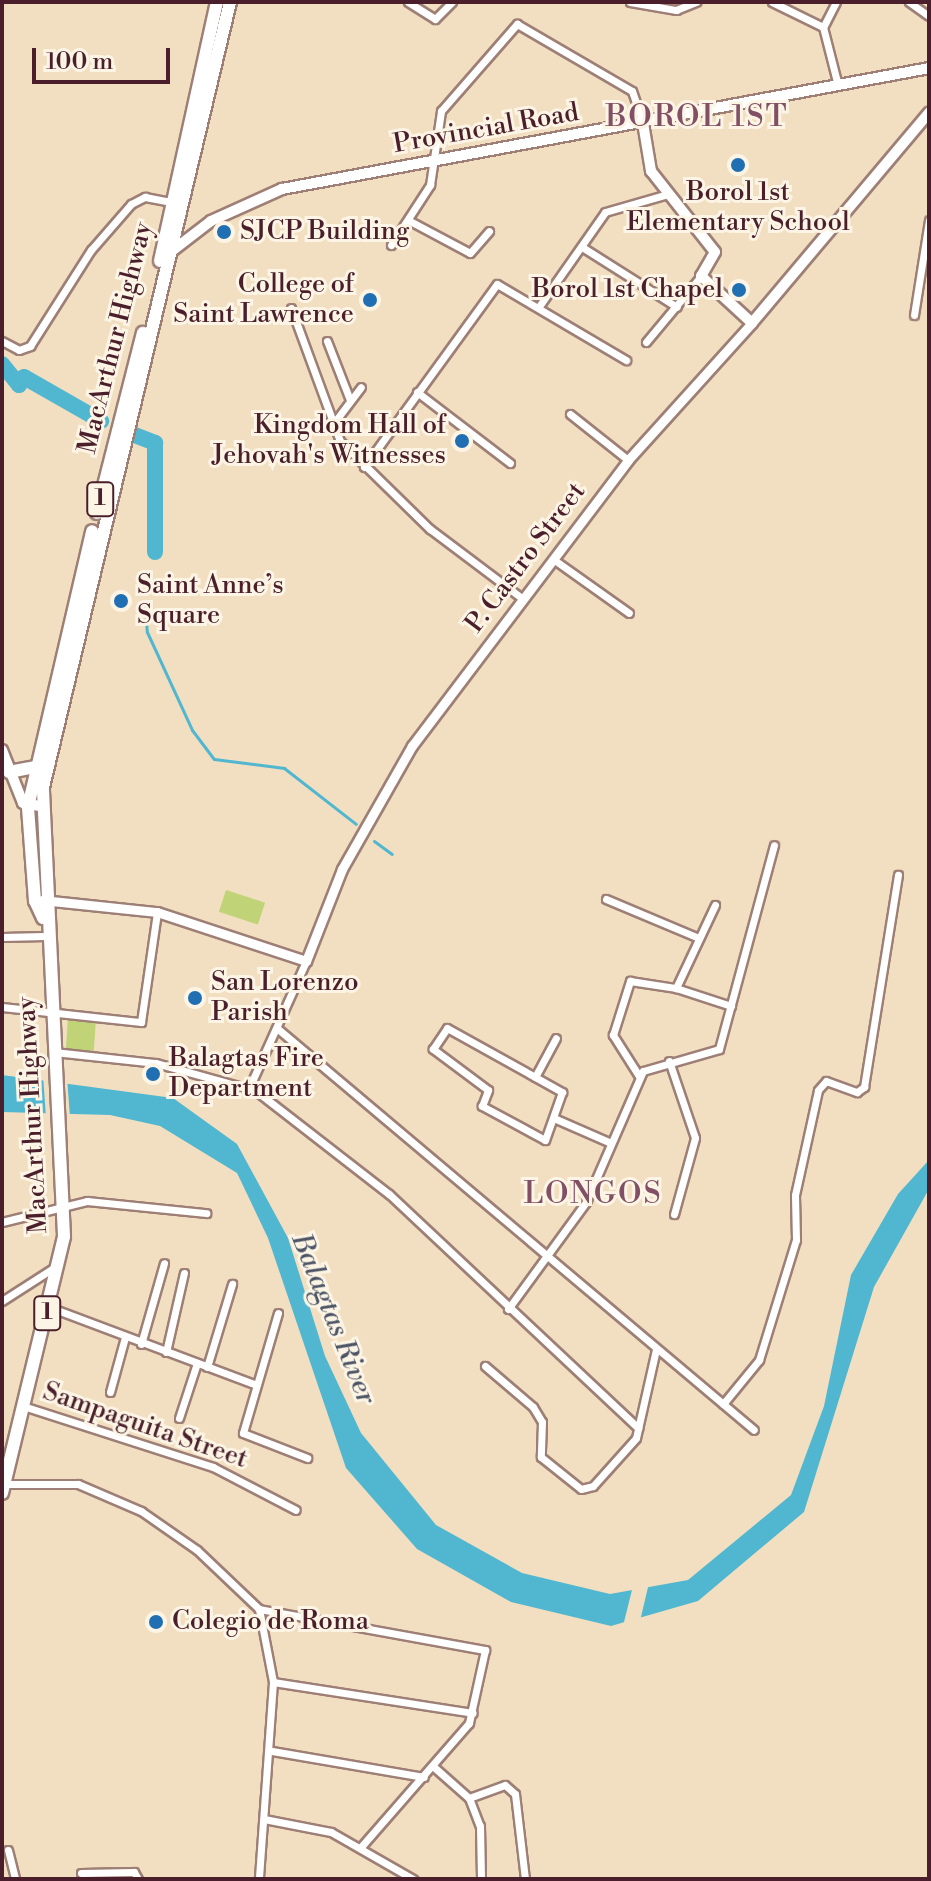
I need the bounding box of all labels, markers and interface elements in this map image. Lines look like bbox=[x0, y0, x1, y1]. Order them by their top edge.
scale bar bbox=[36, 32, 174, 82]
text: 100 m bbox=[46, 47, 113, 77]
street label: Provincial Road bbox=[391, 97, 581, 161]
district label: BOROL 1ST bbox=[605, 99, 789, 135]
marker: Borol 1st Elementary School bbox=[729, 156, 747, 174]
place label: Borol 1st Elementary School bbox=[626, 177, 850, 238]
place label: SJCP Building bbox=[240, 216, 409, 248]
street label: MacArthur Highway bbox=[72, 219, 160, 457]
marker: SJCP Building bbox=[215, 223, 233, 241]
place label: College of Saint Lawrence bbox=[173, 269, 354, 330]
place label: Borol 1st Chapel bbox=[532, 274, 723, 306]
marker: Borol 1st Chapel bbox=[730, 281, 748, 299]
marker: College of Saint Lawrence bbox=[361, 291, 379, 309]
place label: Kingdom Hall of Jehovah's Witnesses bbox=[212, 410, 446, 472]
marker: Kingdom Hall of Jehovah's Witnesses bbox=[453, 432, 471, 450]
street label: P. Castro Street bbox=[459, 477, 593, 639]
road number: 1 bbox=[86, 479, 114, 519]
place label: Saint Anne’s Square bbox=[137, 570, 284, 632]
marker: Saint Anne’s Square bbox=[112, 592, 130, 610]
place label: San Lorenzo Parish bbox=[211, 967, 358, 1028]
marker: San Lorenzo Parish bbox=[186, 989, 204, 1007]
street label: MacArthur Highway bbox=[11, 996, 55, 1234]
place label: Balagtas Fire Department bbox=[169, 1043, 324, 1104]
marker: Balagtas Fire Department bbox=[144, 1065, 162, 1083]
district label: LONGOS bbox=[523, 1176, 663, 1212]
water label: Balagtas River bbox=[283, 1228, 383, 1410]
road number: 1 bbox=[33, 1293, 61, 1333]
street label: Sampaguita Street bbox=[39, 1376, 251, 1476]
place label: Colegio de Roma bbox=[172, 1606, 369, 1638]
marker: Colegio de Roma bbox=[147, 1613, 165, 1631]

